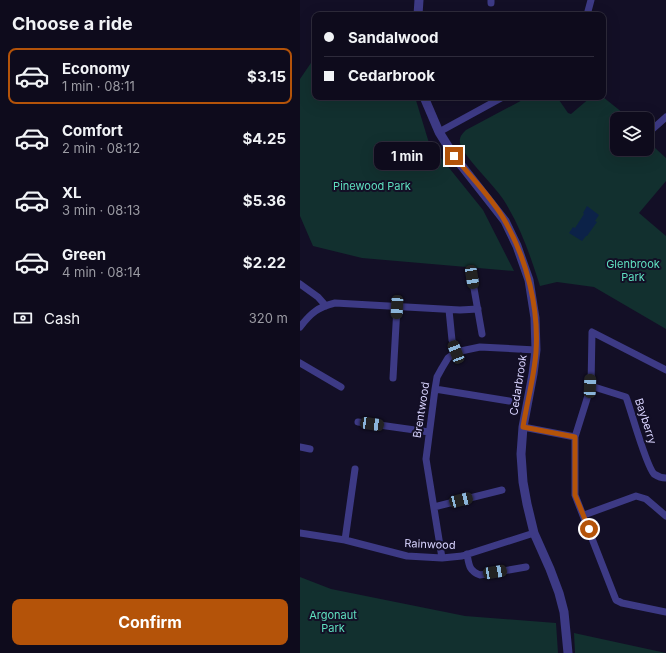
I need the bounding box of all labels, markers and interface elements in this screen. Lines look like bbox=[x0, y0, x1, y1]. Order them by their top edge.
text: Choose a ride bbox=[12, 13, 133, 34]
text: Sandalwood bbox=[348, 28, 439, 47]
icon: car bbox=[14, 58, 50, 94]
text: Economy bbox=[62, 59, 130, 78]
text: Cedarbrook bbox=[348, 66, 435, 85]
text: $3.15 bbox=[247, 67, 286, 86]
text: 1 min · 08:11 bbox=[62, 78, 135, 94]
map controls bbox=[610, 112, 654, 156]
button: layers bbox=[610, 112, 654, 156]
icon: car bbox=[14, 120, 50, 156]
text: Comfort bbox=[62, 121, 123, 140]
text: $4.25 bbox=[242, 129, 286, 148]
text: 2 min · 08:12 bbox=[62, 140, 140, 156]
callout: 1 min bbox=[374, 142, 440, 170]
route end bbox=[445, 147, 463, 165]
text: 1 min bbox=[391, 148, 423, 164]
park label: Pinewood Park bbox=[333, 179, 411, 193]
icon: car bbox=[14, 182, 50, 218]
text: XL bbox=[62, 183, 82, 202]
text: $5.36 bbox=[243, 191, 286, 210]
text: 3 min · 08:13 bbox=[62, 202, 140, 218]
icon: car bbox=[14, 244, 50, 280]
text: Green bbox=[62, 245, 106, 264]
text: $2.22 bbox=[243, 253, 286, 272]
park label: Glenbrook Park bbox=[606, 257, 660, 284]
text: 4 min · 08:14 bbox=[62, 264, 141, 280]
car bbox=[464, 264, 480, 290]
car bbox=[390, 295, 404, 319]
icon: cash bbox=[12, 307, 34, 329]
text: Cash bbox=[44, 309, 80, 328]
text: 320 m bbox=[249, 310, 288, 326]
car bbox=[446, 339, 466, 365]
street label: Cedarbrook bbox=[506, 353, 530, 417]
car bbox=[584, 374, 596, 398]
street label: Brentwood bbox=[410, 381, 432, 439]
street label: Bayberry bbox=[632, 396, 660, 446]
car bbox=[359, 416, 385, 432]
car bbox=[448, 491, 474, 509]
route start bbox=[580, 520, 598, 538]
street label: Rainwood bbox=[404, 536, 456, 552]
car bbox=[482, 564, 508, 580]
button: Confirm bbox=[12, 599, 288, 645]
park label: Argonaut Park bbox=[309, 608, 357, 635]

